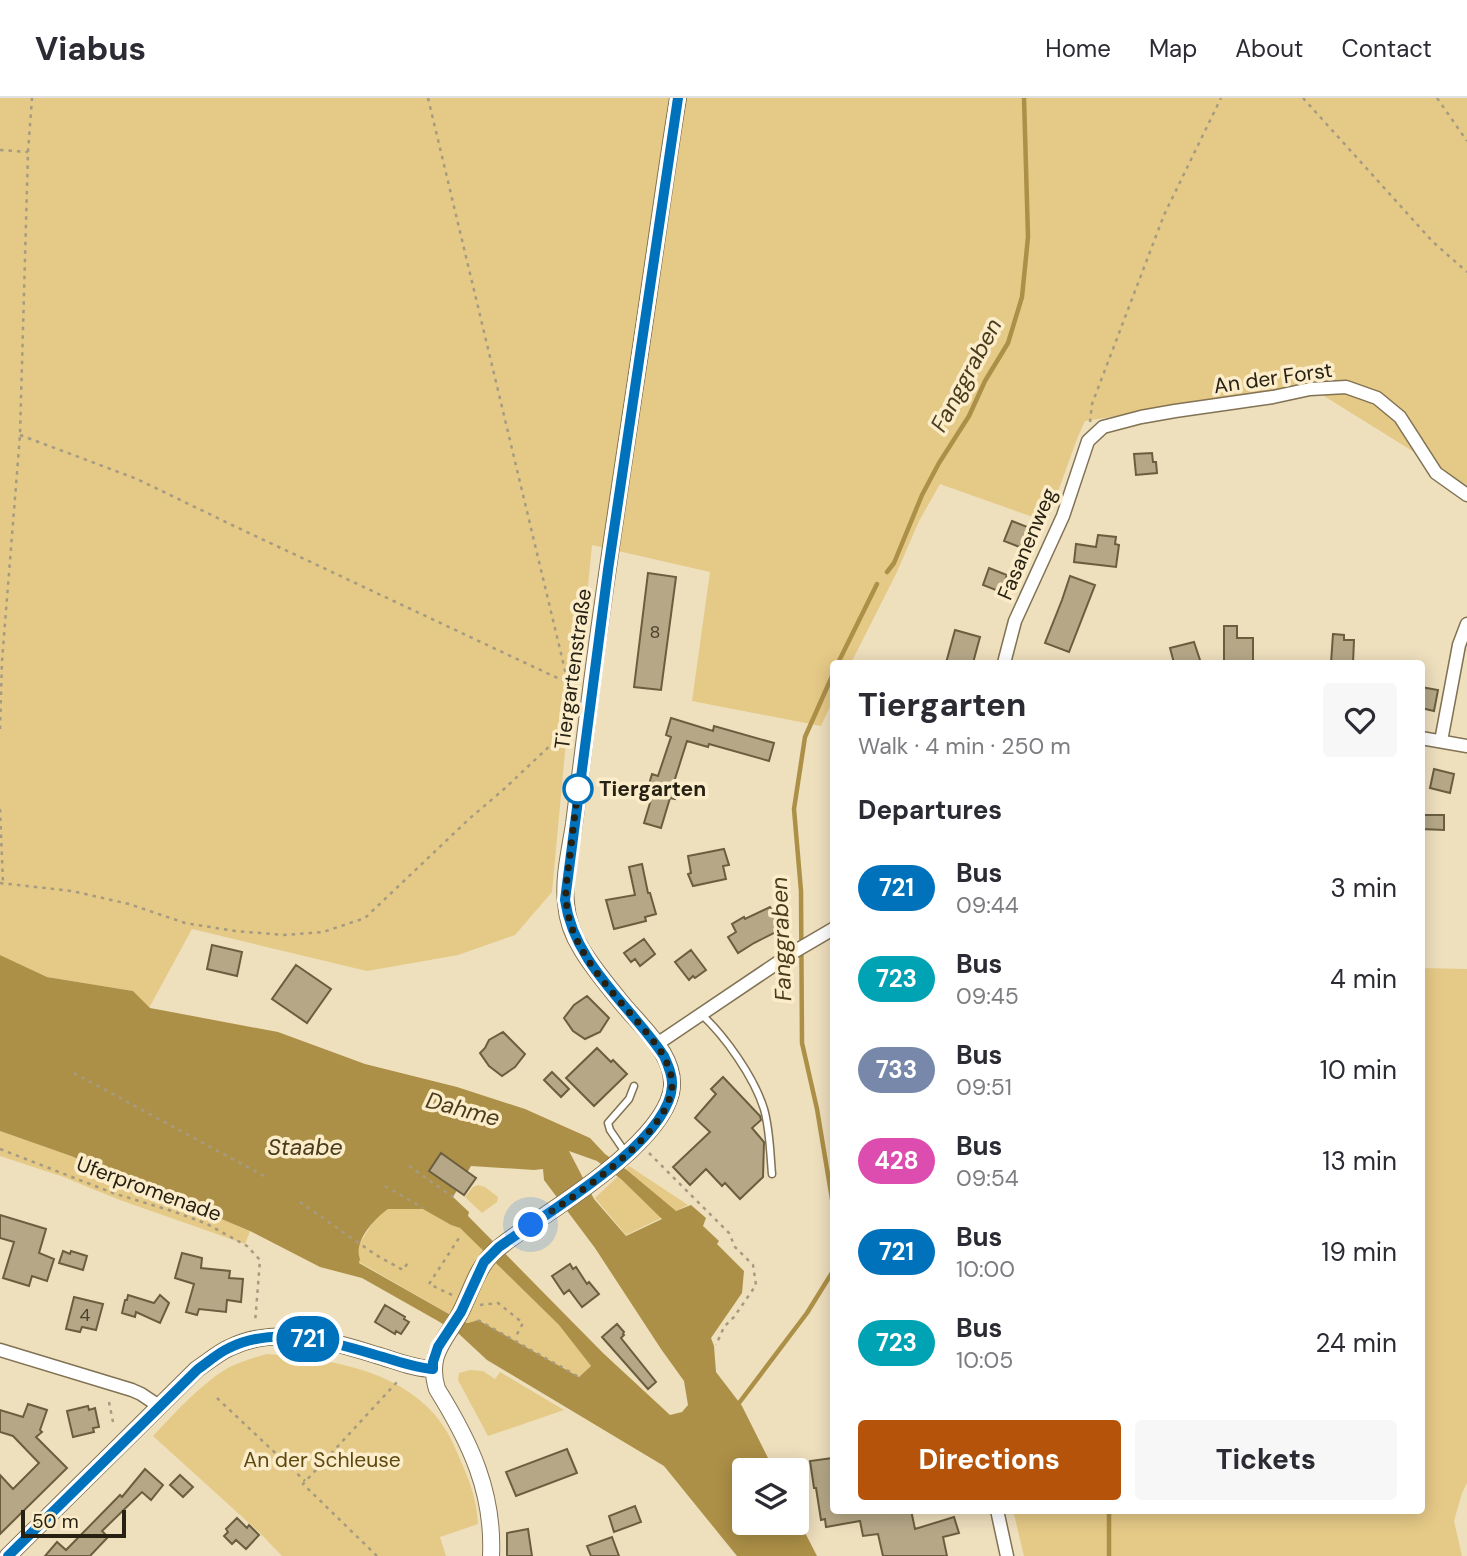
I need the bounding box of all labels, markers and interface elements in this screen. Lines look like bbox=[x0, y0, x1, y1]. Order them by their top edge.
text: Viabus bbox=[35, 27, 146, 70]
text: Home bbox=[1045, 33, 1111, 64]
text: Map bbox=[1149, 33, 1197, 64]
text: About bbox=[1235, 33, 1304, 64]
text: Contact bbox=[1342, 33, 1432, 64]
water label: Fanggraben bbox=[924, 313, 1008, 437]
street label: An der Forst bbox=[1212, 356, 1334, 400]
street label: Fasanenweg bbox=[991, 483, 1063, 604]
street label: Tiergartenstraße bbox=[548, 587, 598, 751]
house number: 8 bbox=[650, 620, 660, 644]
text: Tiergarten bbox=[858, 683, 1026, 726]
button: heart bbox=[1323, 683, 1397, 757]
text: Walk · 4 min · 250 m bbox=[858, 731, 1071, 761]
marker: Tiergarten bbox=[563, 774, 593, 804]
place label: Tiergarten bbox=[599, 775, 706, 803]
text: Departures bbox=[858, 793, 1002, 827]
text: Bus bbox=[956, 856, 1002, 890]
text: 3 min bbox=[1330, 871, 1397, 905]
text: 721 bbox=[879, 872, 914, 903]
water label: Fanggraben bbox=[764, 876, 798, 1002]
text: 09:44 bbox=[956, 890, 1019, 920]
text: Bus bbox=[956, 947, 1002, 981]
text: 4 min bbox=[1330, 962, 1397, 996]
text: 723 bbox=[876, 963, 917, 994]
text: 09:45 bbox=[956, 981, 1019, 1011]
text: Bus bbox=[956, 1038, 1002, 1072]
text: 10 min bbox=[1320, 1053, 1397, 1087]
text: 733 bbox=[876, 1054, 917, 1085]
text: 09:51 bbox=[956, 1072, 1012, 1102]
water label: Dahme bbox=[423, 1085, 503, 1133]
text: Bus bbox=[956, 1129, 1002, 1163]
water label: Staabe bbox=[267, 1132, 343, 1162]
text: 13 min bbox=[1322, 1144, 1397, 1178]
text: 428 bbox=[874, 1145, 919, 1176]
street label: Uferpromenade bbox=[73, 1150, 225, 1228]
text: 09:54 bbox=[956, 1163, 1019, 1193]
your location bbox=[513, 1207, 548, 1242]
text: Bus bbox=[956, 1220, 1002, 1254]
text: 19 min bbox=[1321, 1235, 1397, 1269]
text: 721 bbox=[879, 1236, 914, 1267]
text: 10:00 bbox=[956, 1254, 1015, 1284]
house number: 4 bbox=[80, 1303, 91, 1327]
text: Bus bbox=[956, 1311, 1002, 1345]
line badge: 721 bbox=[268, 1316, 348, 1362]
text: 721 bbox=[290, 1323, 326, 1354]
text: 24 min bbox=[1315, 1326, 1397, 1360]
text: 723 bbox=[876, 1327, 917, 1358]
text: 10:05 bbox=[956, 1345, 1013, 1375]
button: Directions bbox=[858, 1420, 1121, 1500]
button: Tickets bbox=[1135, 1420, 1397, 1500]
park label: An der Schleuse bbox=[243, 1446, 401, 1474]
map controls bbox=[732, 1458, 809, 1535]
button: layers bbox=[732, 1458, 809, 1535]
scale bar bbox=[21, 1507, 126, 1539]
text: 50 m bbox=[32, 1509, 79, 1534]

